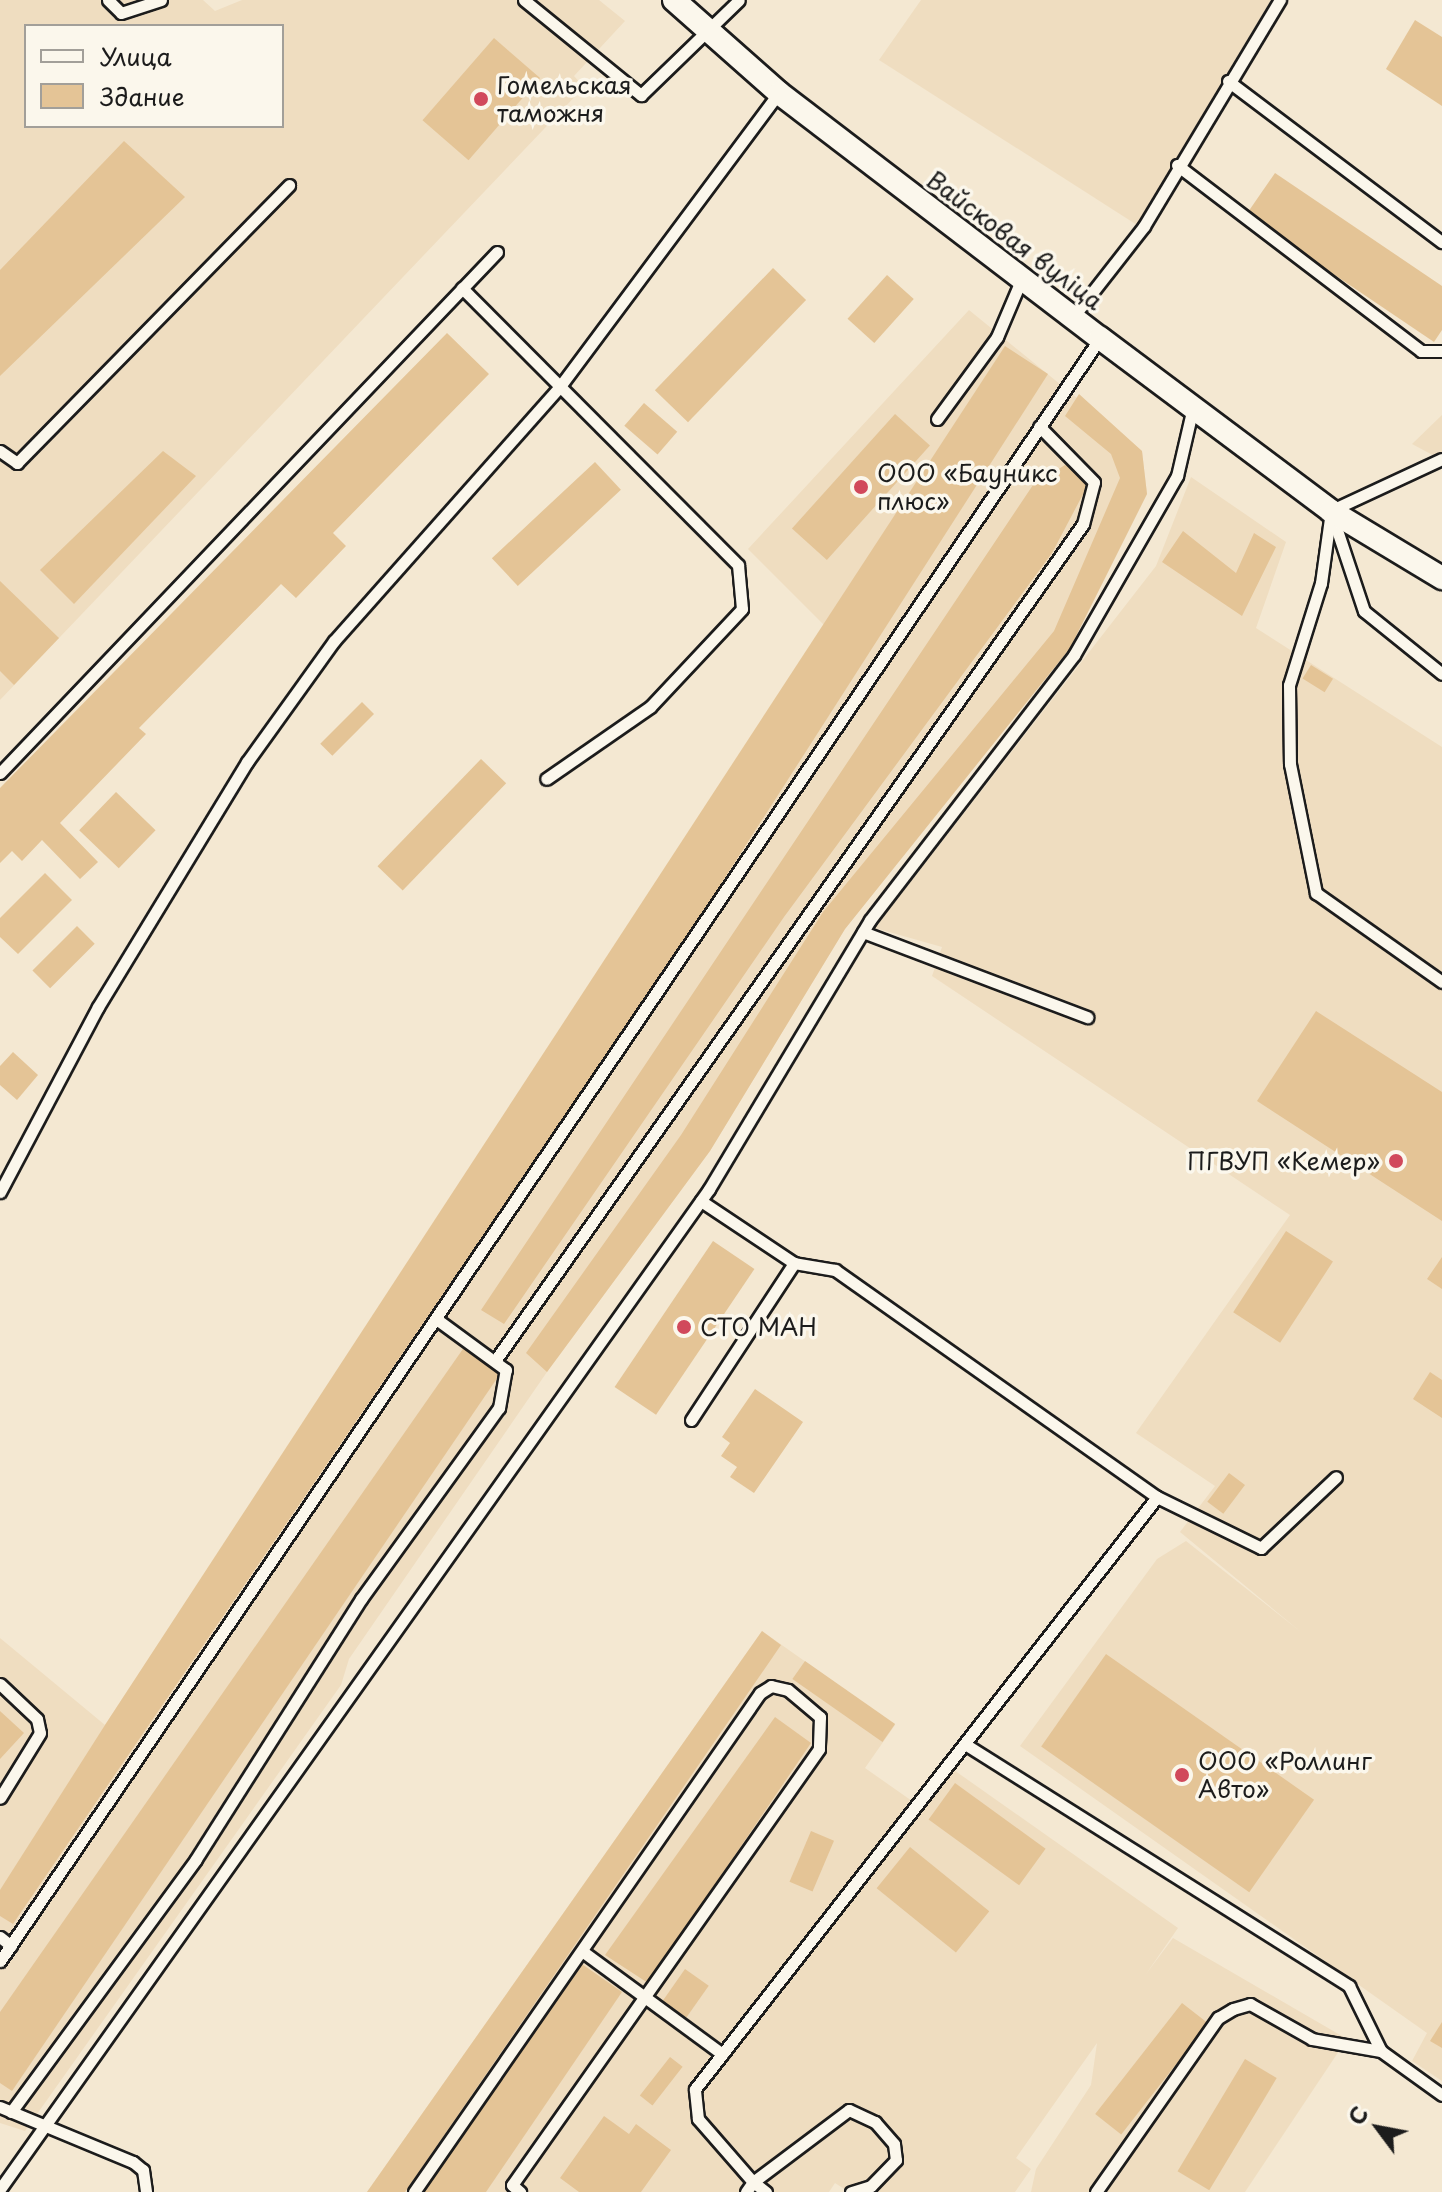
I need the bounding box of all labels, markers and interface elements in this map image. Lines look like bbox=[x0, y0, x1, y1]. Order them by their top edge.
legend bbox=[24, 24, 284, 128]
text: Улица bbox=[100, 38, 172, 74]
place label: Гомельская таможня bbox=[497, 71, 631, 127]
text: Здание bbox=[100, 78, 185, 114]
marker: Гомельская таможня bbox=[472, 90, 490, 108]
street label: Вайсковая вуліца bbox=[921, 164, 1109, 316]
place label: ООО «Бауникс плюс» bbox=[877, 459, 1057, 515]
marker: ООО «Бауникс плюс» bbox=[852, 478, 870, 496]
place label: ПГВУП «Кемер» bbox=[1187, 1147, 1380, 1175]
marker: ПГВУП «Кемер» bbox=[1387, 1152, 1405, 1170]
place label: СТО МАН bbox=[700, 1313, 819, 1341]
marker: СТО МАН bbox=[675, 1318, 693, 1336]
place label: ООО «Роллинг Авто» bbox=[1198, 1747, 1371, 1803]
marker: ООО «Роллинг Авто» bbox=[1173, 1766, 1191, 1784]
north arrow bbox=[1338, 2088, 1418, 2168]
text: С bbox=[1339, 2099, 1376, 2131]

